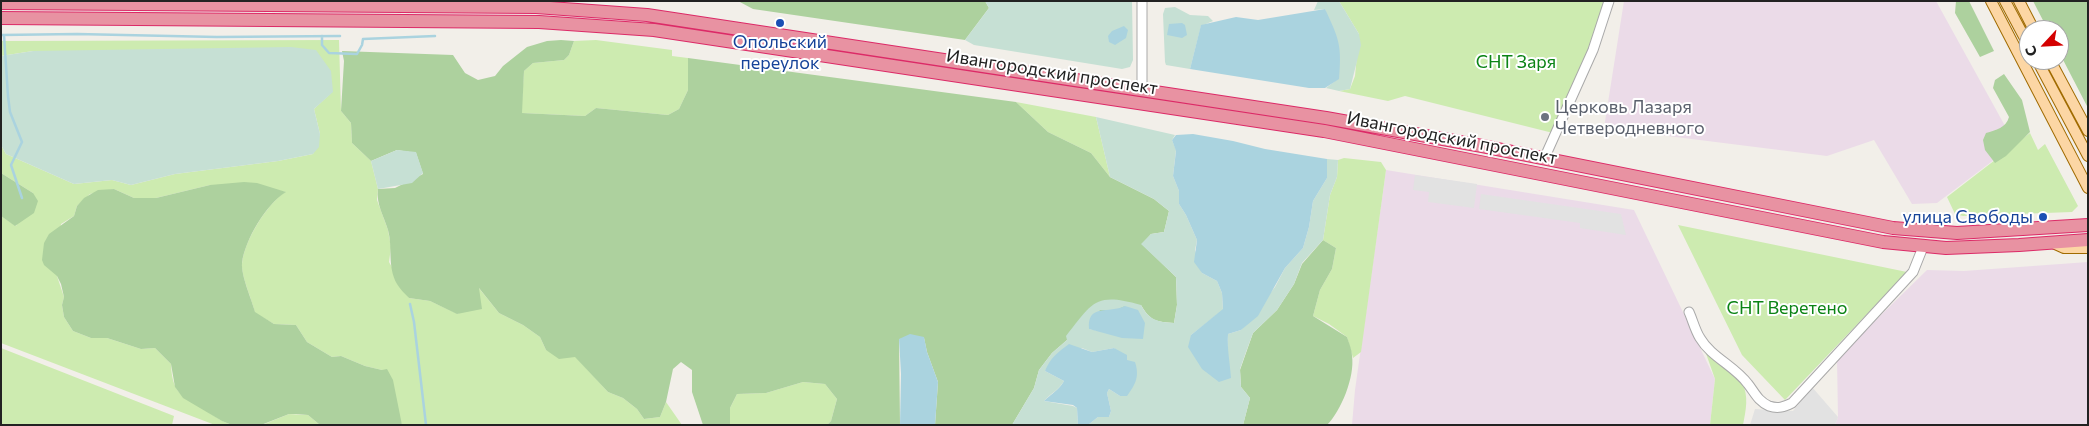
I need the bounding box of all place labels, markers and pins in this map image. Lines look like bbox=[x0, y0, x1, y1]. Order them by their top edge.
marker: Опольский переулок bbox=[774, 17, 786, 29]
place label: Опольский переулок bbox=[733, 31, 827, 74]
place label: Церковь Лазаря Четверодневного bbox=[1555, 96, 1705, 138]
marker: Церковь Лазаря Четверодневного bbox=[1539, 111, 1551, 123]
place label: улица Свободы bbox=[1903, 206, 2033, 228]
marker: улица Свободы bbox=[2037, 211, 2049, 223]

